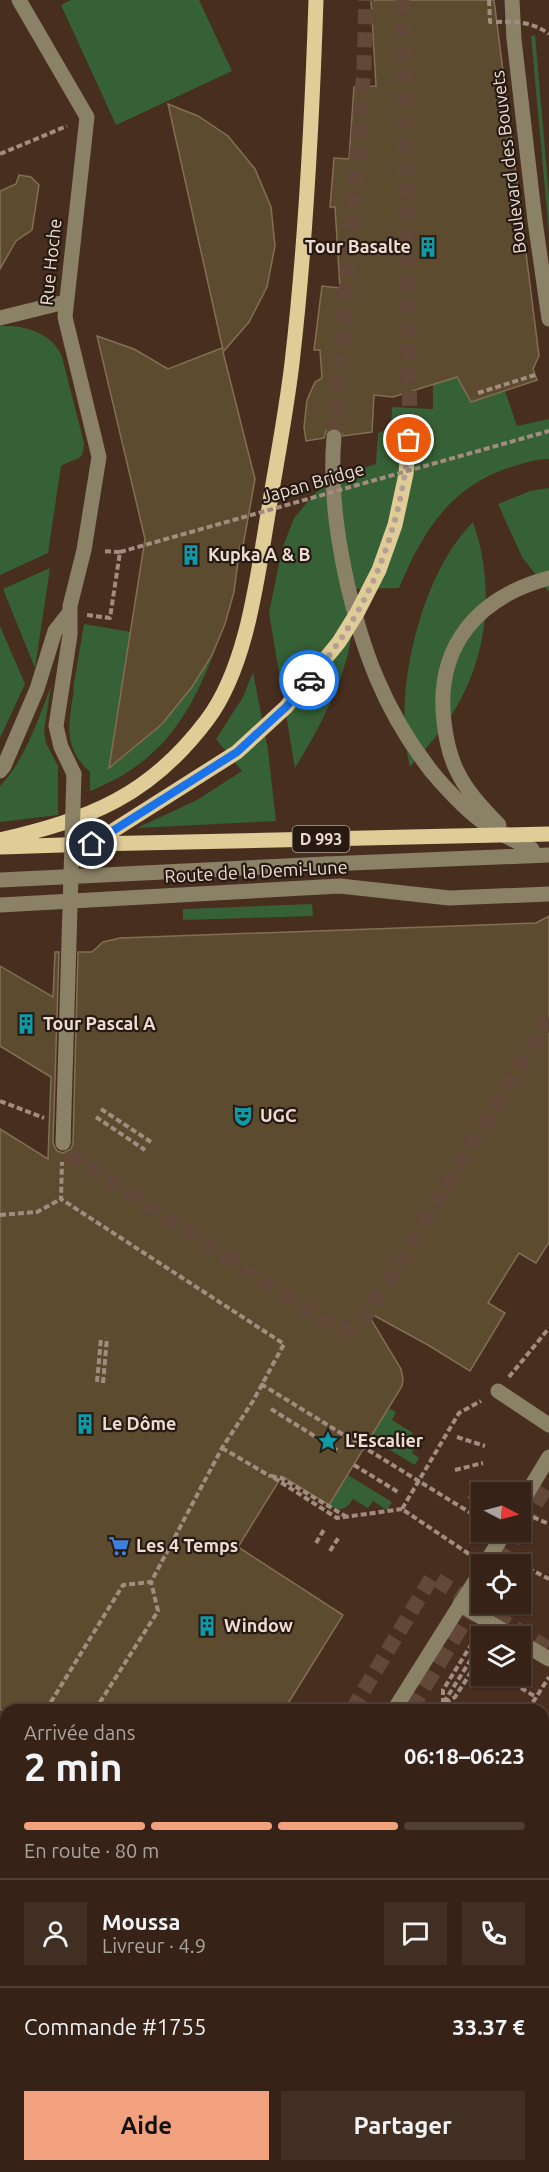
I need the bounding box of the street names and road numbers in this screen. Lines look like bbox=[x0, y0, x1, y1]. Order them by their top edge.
street label: Boulevard des Bouvets bbox=[487, 69, 529, 255]
street label: Rue Hoche bbox=[36, 217, 65, 306]
street label: Japan Bridge bbox=[259, 458, 366, 506]
road number: D 993 bbox=[292, 826, 350, 852]
street label: Route de la Demi-Lune bbox=[164, 856, 348, 886]

